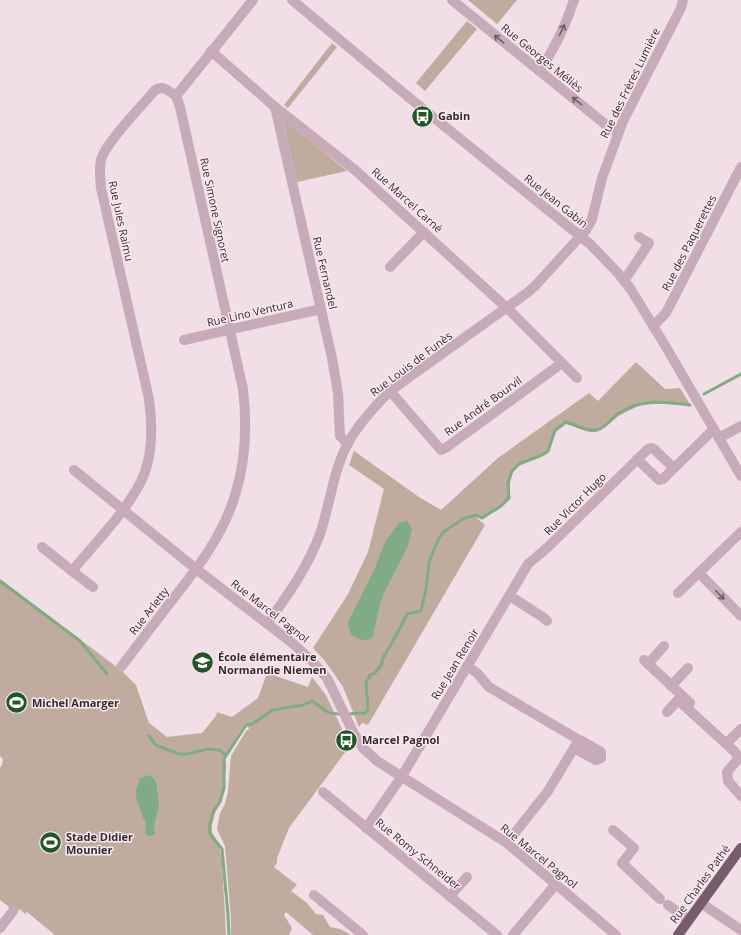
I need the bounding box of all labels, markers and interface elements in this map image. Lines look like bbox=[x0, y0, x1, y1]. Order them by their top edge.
street label: Rue Georges Méliès bbox=[498, 20, 586, 95]
one-way arrow bbox=[559, 24, 566, 36]
street label: Rue des Frères Lumière bbox=[596, 25, 663, 140]
one-way arrow bbox=[494, 34, 505, 43]
one-way arrow bbox=[571, 97, 582, 106]
bus stop icon: Gabin bbox=[410, 103, 436, 129]
place label: Gabin bbox=[438, 108, 470, 123]
street label: Rue Simone Signoret bbox=[197, 156, 234, 264]
street label: Rue Marcel Carné bbox=[369, 164, 446, 236]
street label: Rue Jean Gabin bbox=[521, 170, 591, 231]
street label: Rue Jules Raimu bbox=[106, 179, 137, 263]
street label: Rue des Paquerettes bbox=[658, 192, 719, 293]
street label: Rue Fernandel bbox=[310, 235, 341, 311]
street label: Rue Lino Ventura bbox=[205, 295, 294, 330]
street label: Rue Louis de Funès bbox=[367, 328, 455, 399]
street label: Rue André Bourvil bbox=[441, 372, 525, 439]
street label: Rue Victor Hugo bbox=[540, 469, 609, 538]
street label: Rue Marcel Pagnol bbox=[228, 575, 312, 646]
street label: Rue Arletty bbox=[125, 583, 172, 638]
one-way arrow bbox=[715, 590, 725, 600]
street label: Rue Jean Renoir bbox=[427, 625, 482, 702]
place label: École élémentaire Normandie Niemen bbox=[218, 649, 326, 677]
school or university icon: École élémentaire Normandie Niemen bbox=[190, 650, 216, 676]
sports icon: Michel Amarger bbox=[3, 690, 29, 716]
place label: Michel Amarger bbox=[32, 695, 119, 710]
bus stop icon: Marcel Pagnol bbox=[334, 727, 360, 753]
place label: Marcel Pagnol bbox=[362, 732, 440, 747]
street label: Rue Romy Schneider bbox=[373, 815, 464, 893]
street label: Rue Marcel Pagnol bbox=[498, 820, 581, 891]
place label: Stade Didier Mounier bbox=[66, 829, 133, 857]
sports icon: Stade Didier Mounier bbox=[38, 830, 64, 856]
street label: Rue Charles Pathé bbox=[666, 841, 733, 926]

